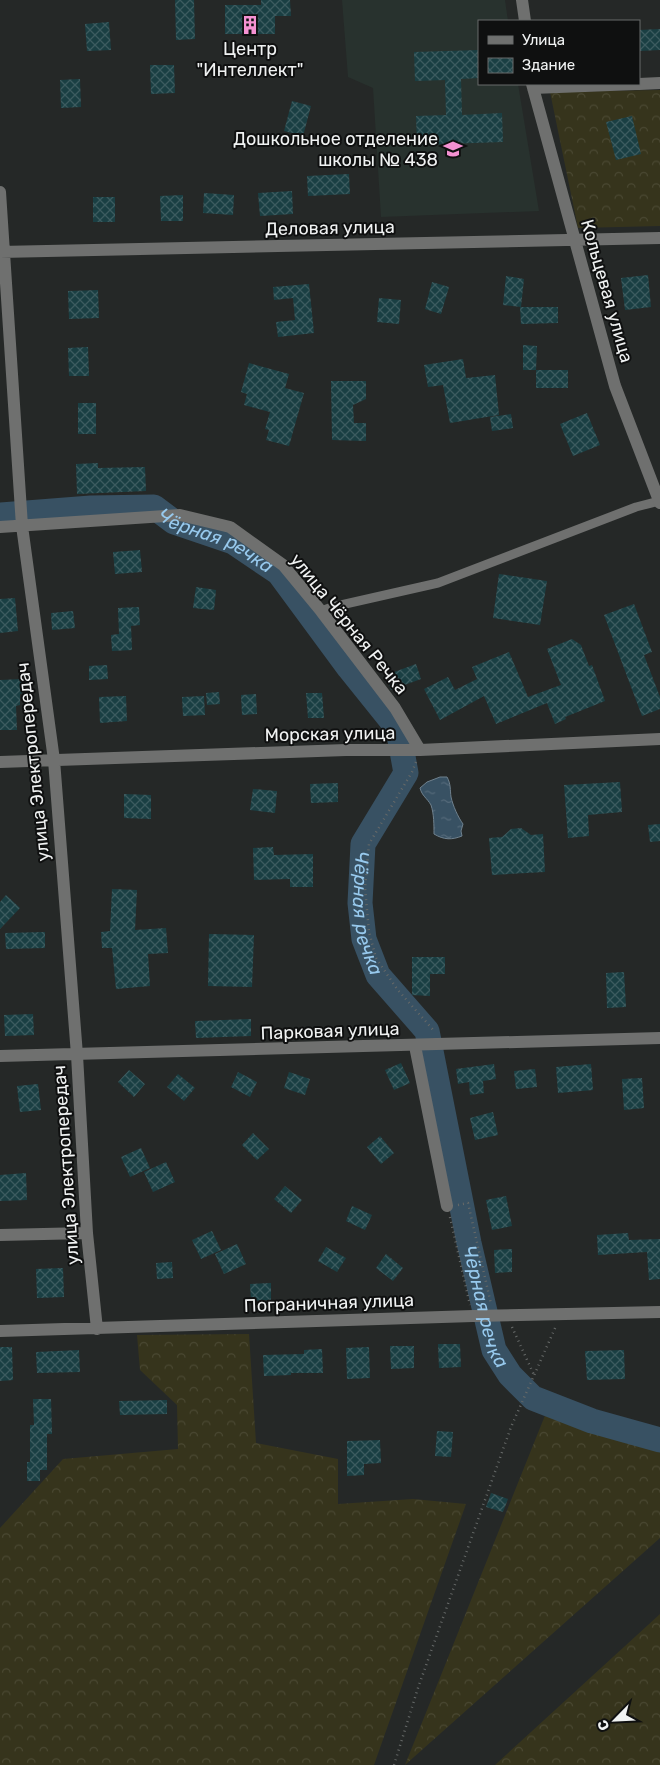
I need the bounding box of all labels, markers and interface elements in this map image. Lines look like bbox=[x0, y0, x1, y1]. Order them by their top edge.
building icon: Центр "Интеллект" bbox=[239, 14, 261, 36]
legend bbox=[478, 20, 640, 85]
text: Улица bbox=[522, 31, 565, 49]
place label: Центр "Интеллект" bbox=[197, 38, 303, 81]
text: Здание bbox=[522, 56, 575, 74]
place label: Дошкольное отделение школы № 438 bbox=[233, 128, 438, 171]
school or university icon: Дошкольное отделение школы № 438 bbox=[442, 138, 464, 160]
street label: Деловая улица bbox=[265, 216, 395, 240]
street label: Кольцевая улица bbox=[576, 217, 638, 365]
water label: Чёрная речка bbox=[153, 503, 278, 578]
street label: улица Чёрная Речка bbox=[285, 549, 413, 699]
street label: улица Электропередач bbox=[12, 661, 54, 863]
street label: Морская улица bbox=[264, 722, 396, 746]
water label: Чёрная речка bbox=[348, 850, 388, 979]
street label: Парковая улица bbox=[260, 1018, 400, 1044]
street label: улица Электропередач bbox=[48, 1064, 84, 1266]
water label: Чёрная речка bbox=[458, 1243, 513, 1372]
street label: Пограничная улица bbox=[244, 1289, 414, 1317]
north arrow bbox=[590, 1695, 640, 1745]
text: С bbox=[594, 1717, 613, 1733]

